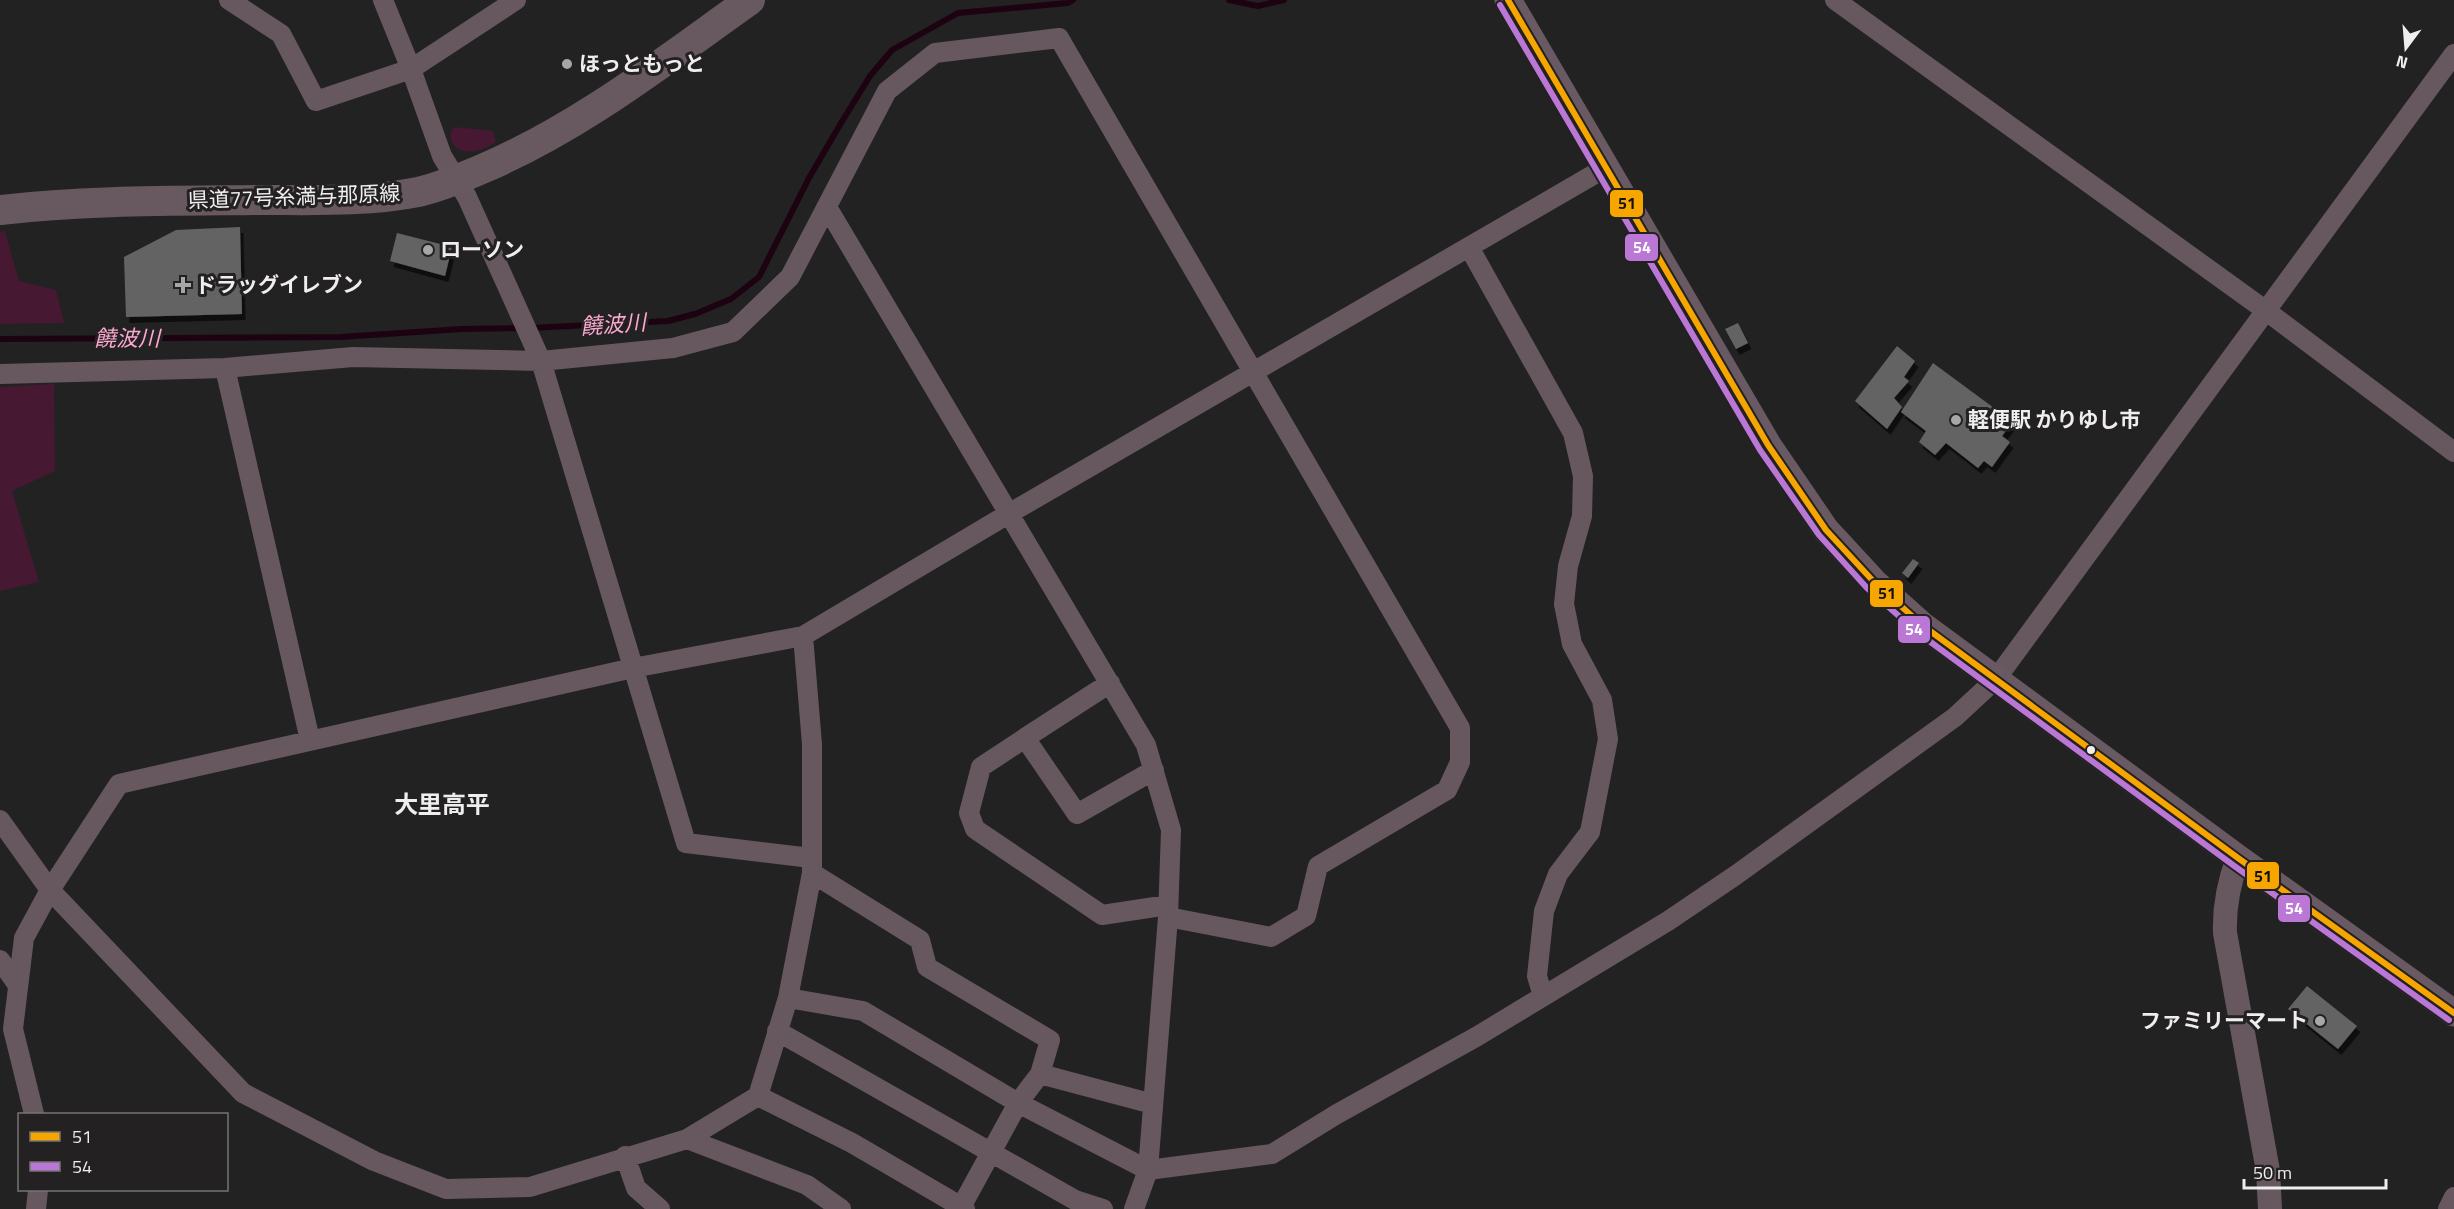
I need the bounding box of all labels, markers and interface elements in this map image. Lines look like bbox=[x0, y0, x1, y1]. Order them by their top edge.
north arrow bbox=[2376, 18, 2436, 78]
place label: ほっともっと bbox=[579, 47, 705, 79]
text: N bbox=[2393, 49, 2411, 75]
marker: ほっともっと bbox=[560, 57, 574, 71]
street label: 県道77号糸満与那原線 bbox=[187, 176, 401, 216]
line badge: 51 bbox=[1609, 189, 1644, 218]
text: 51 bbox=[1618, 191, 1636, 215]
place label: ローソン bbox=[440, 233, 524, 265]
line badge: 54 bbox=[1624, 233, 1659, 262]
text: 54 bbox=[1633, 235, 1651, 259]
marker: ローソン bbox=[421, 243, 435, 257]
place label: ドラッグイレブン bbox=[195, 268, 363, 300]
marker: ドラッグイレブン bbox=[176, 278, 190, 292]
water label: 饒波川 bbox=[579, 305, 649, 343]
water label: 饒波川 bbox=[94, 321, 162, 355]
place label: 軽便駅 かりゆし市 bbox=[1968, 403, 2141, 435]
marker: 軽便駅 かりゆし市 bbox=[1949, 413, 1963, 427]
line badge: 51 bbox=[1869, 579, 1904, 608]
text: 51 bbox=[1878, 581, 1896, 605]
line badge: 54 bbox=[1897, 615, 1931, 644]
text: 54 bbox=[1905, 617, 1923, 641]
unlabelled marker bbox=[2085, 744, 2097, 756]
district label: 大里高平 bbox=[394, 786, 490, 822]
line badge: 51 bbox=[2246, 861, 2280, 890]
text: 51 bbox=[2254, 864, 2272, 888]
line badge: 54 bbox=[2277, 894, 2311, 923]
text: 54 bbox=[2285, 896, 2303, 920]
place label: ファミリーマート bbox=[2140, 1004, 2308, 1036]
marker: ファミリーマート bbox=[2313, 1014, 2327, 1028]
legend bbox=[18, 1113, 228, 1191]
text: 51 bbox=[72, 1123, 92, 1150]
scale bar bbox=[2244, 1152, 2386, 1190]
text: 54 bbox=[72, 1153, 92, 1180]
text: 50 m bbox=[2253, 1159, 2292, 1186]

